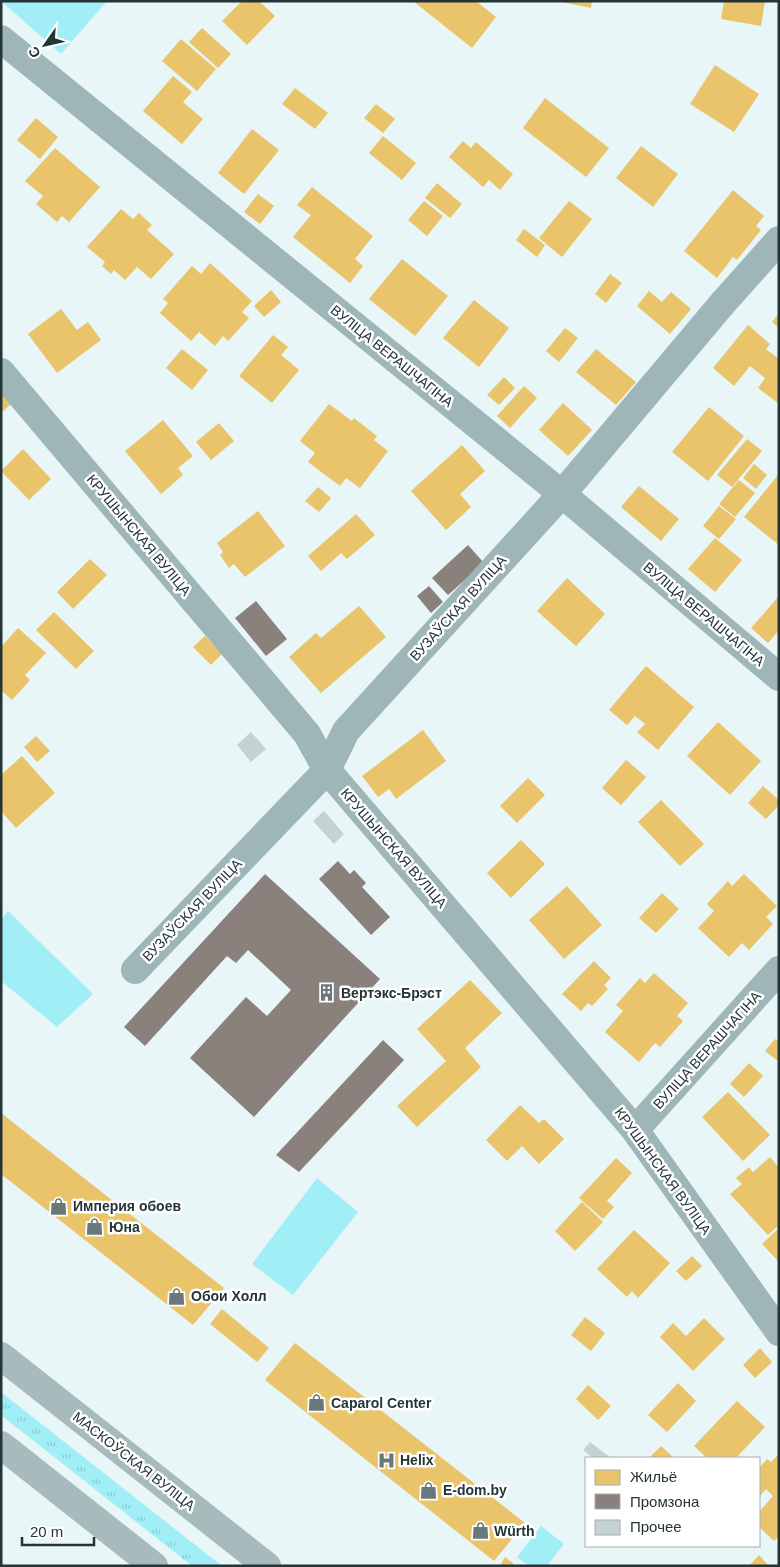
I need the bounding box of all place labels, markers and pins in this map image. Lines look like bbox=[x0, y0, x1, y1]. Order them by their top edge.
building icon: Вертэкс-Брэст bbox=[317, 983, 337, 1003]
place label: Вертэкс-Брэст bbox=[341, 985, 442, 1001]
shop icon: Империя обоев bbox=[49, 1196, 69, 1216]
place label: Империя обоев bbox=[73, 1198, 181, 1214]
shop icon: Юна bbox=[85, 1217, 105, 1237]
place label: Юна bbox=[109, 1219, 140, 1235]
shop icon: Обои Холл bbox=[167, 1286, 187, 1306]
place label: Обои Холл bbox=[191, 1288, 267, 1304]
shop icon: Caparol Center bbox=[307, 1393, 327, 1413]
place label: Caparol Center bbox=[331, 1395, 432, 1411]
hospital icon: Helix bbox=[376, 1450, 396, 1470]
place label: Helix bbox=[400, 1452, 434, 1468]
shop icon: E-dom.by bbox=[419, 1480, 439, 1500]
place label: E-dom.by bbox=[443, 1482, 507, 1498]
shop icon: Würth bbox=[470, 1521, 490, 1541]
place label: Würth bbox=[494, 1523, 534, 1539]

